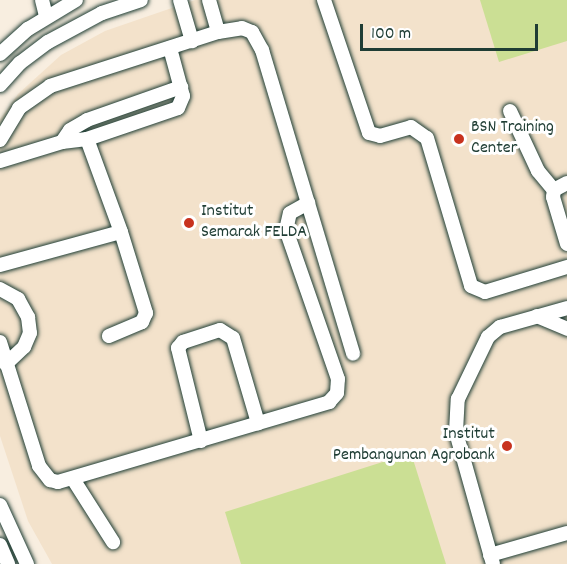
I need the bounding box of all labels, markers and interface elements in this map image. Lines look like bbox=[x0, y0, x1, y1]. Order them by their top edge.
scale bar bbox=[363, 12, 542, 50]
text: 100 m bbox=[371, 22, 411, 47]
place label: BSN Training Center bbox=[471, 118, 554, 160]
marker: BSN Training Center bbox=[452, 132, 466, 146]
place label: Institut Semarak FELDA bbox=[201, 202, 307, 244]
marker: Institut Semarak FELDA bbox=[182, 216, 196, 230]
place label: Institut Pembangunan Agrobank bbox=[333, 425, 495, 468]
marker: Institut Pembangunan Agrobank bbox=[500, 439, 514, 453]

